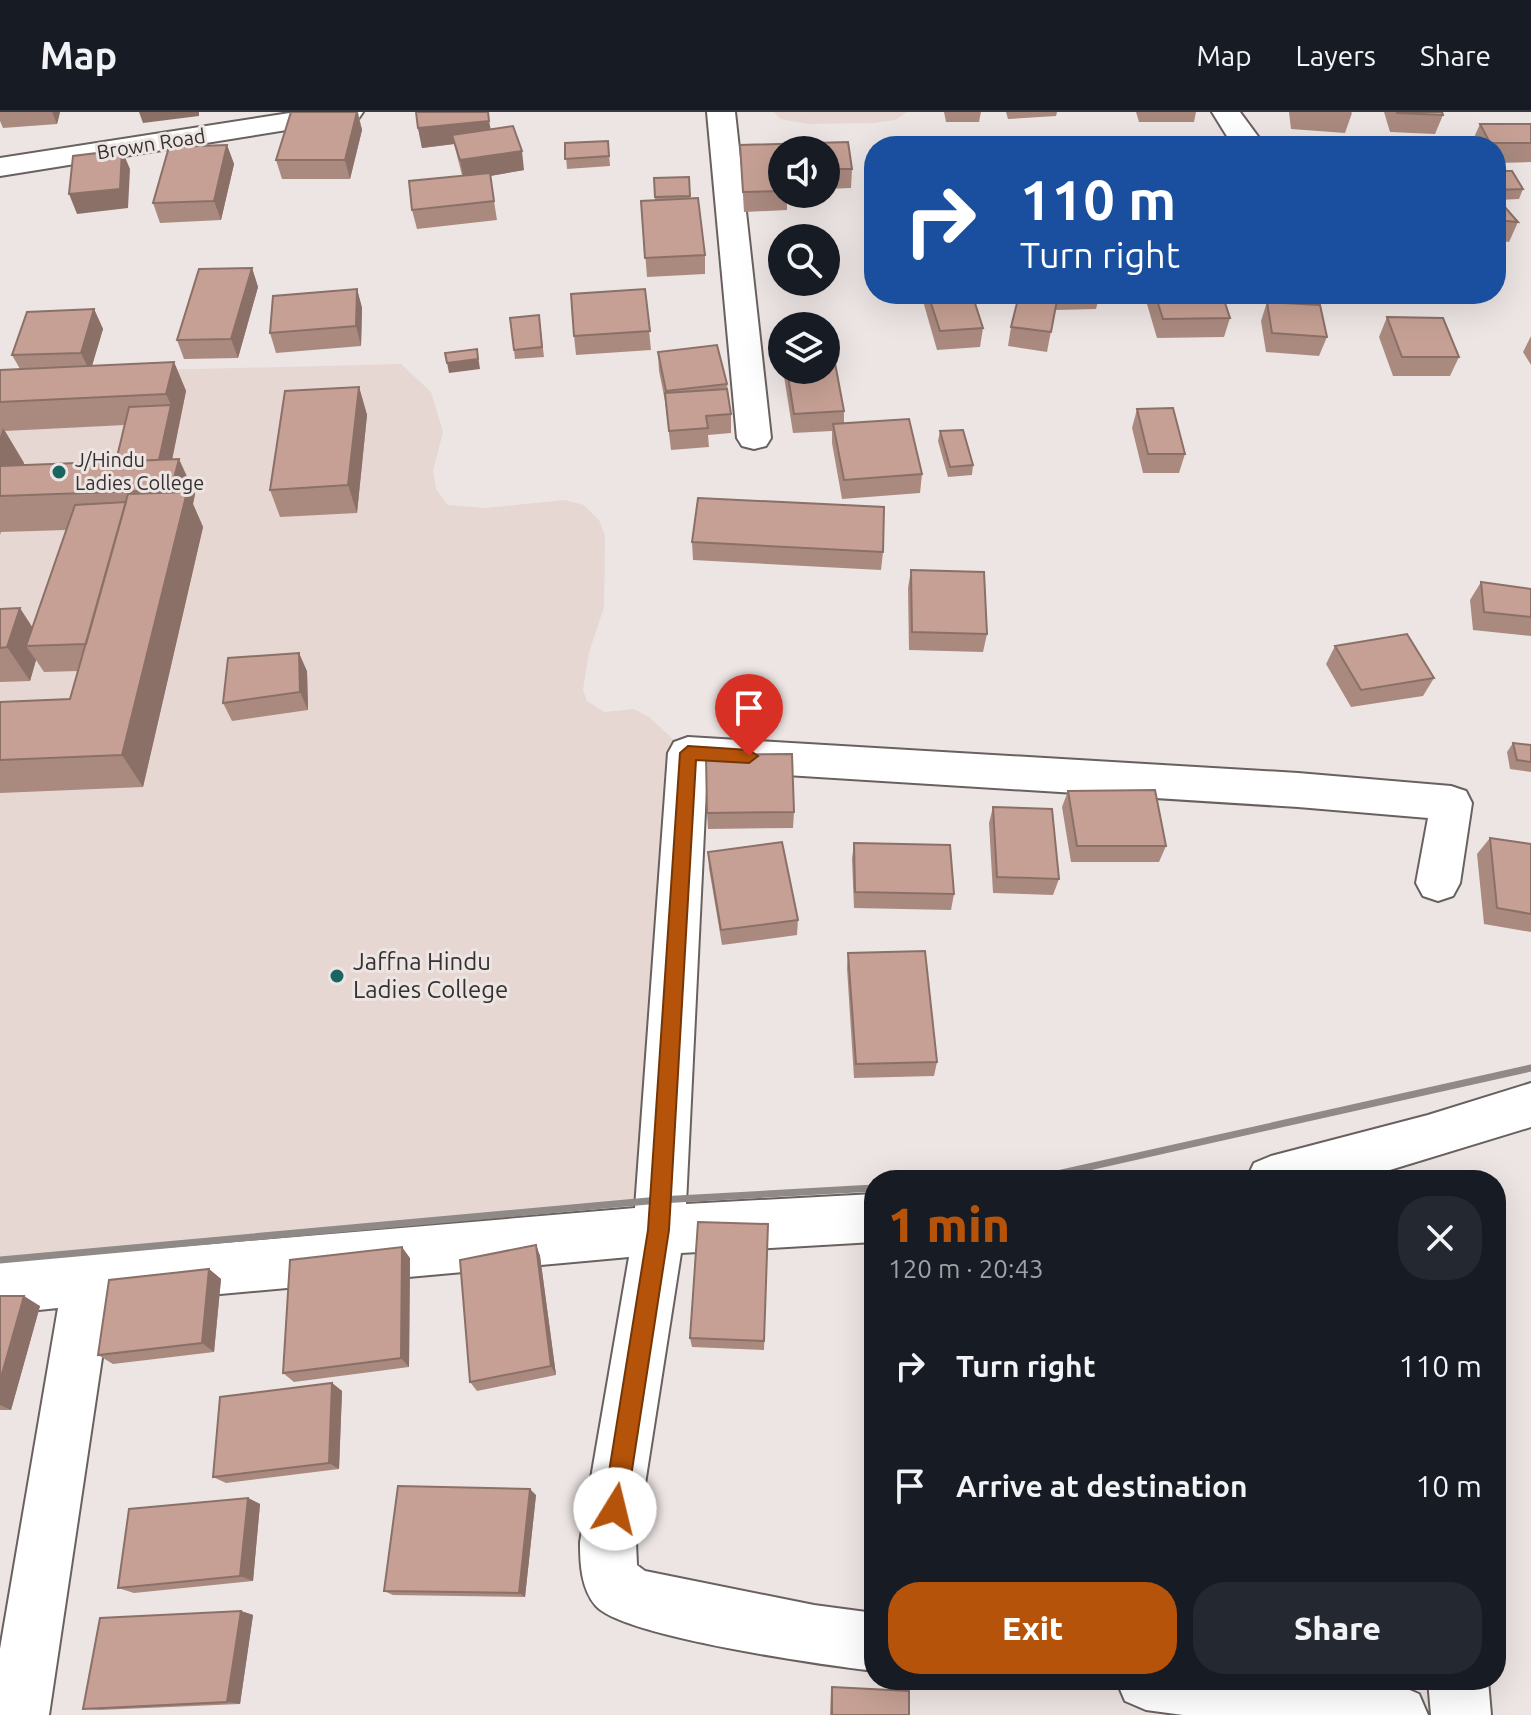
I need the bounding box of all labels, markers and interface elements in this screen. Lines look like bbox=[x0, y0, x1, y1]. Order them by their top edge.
text: Map bbox=[40, 34, 117, 76]
text: Map bbox=[1196, 40, 1252, 71]
text: Layers bbox=[1296, 40, 1376, 71]
text: Share bbox=[1420, 40, 1491, 71]
street label: Brown Road bbox=[95, 124, 207, 163]
map controls bbox=[768, 136, 840, 384]
button: sound bbox=[768, 136, 840, 208]
icon: right bbox=[888, 168, 992, 272]
text: 110 m bbox=[1020, 168, 1176, 231]
button: search bbox=[768, 224, 840, 296]
text: Turn right bbox=[1020, 234, 1180, 275]
button: layers bbox=[768, 312, 840, 384]
place label: J/Hindu Ladies College bbox=[75, 448, 204, 494]
marker: J/Hindu Ladies College bbox=[50, 463, 68, 481]
pin bbox=[715, 674, 783, 756]
icon: arrive bbox=[727, 686, 771, 730]
place label: Jaffna Hindu Ladies College bbox=[353, 948, 508, 1003]
marker: Jaffna Hindu Ladies College bbox=[328, 967, 346, 985]
button: close bbox=[1398, 1196, 1482, 1280]
text: 1 min bbox=[888, 1197, 1010, 1251]
text: 120 m · 20:43 bbox=[888, 1254, 1044, 1283]
icon: right bbox=[888, 1344, 932, 1388]
text: Turn right bbox=[956, 1349, 1096, 1383]
text: 110 m bbox=[1398, 1349, 1482, 1383]
icon: arrive bbox=[888, 1464, 932, 1508]
position arrow bbox=[573, 1467, 657, 1551]
text: Arrive at destination bbox=[956, 1469, 1248, 1503]
text: 10 m bbox=[1415, 1469, 1482, 1503]
button: Exit bbox=[888, 1582, 1177, 1674]
button: Share bbox=[1193, 1582, 1482, 1674]

